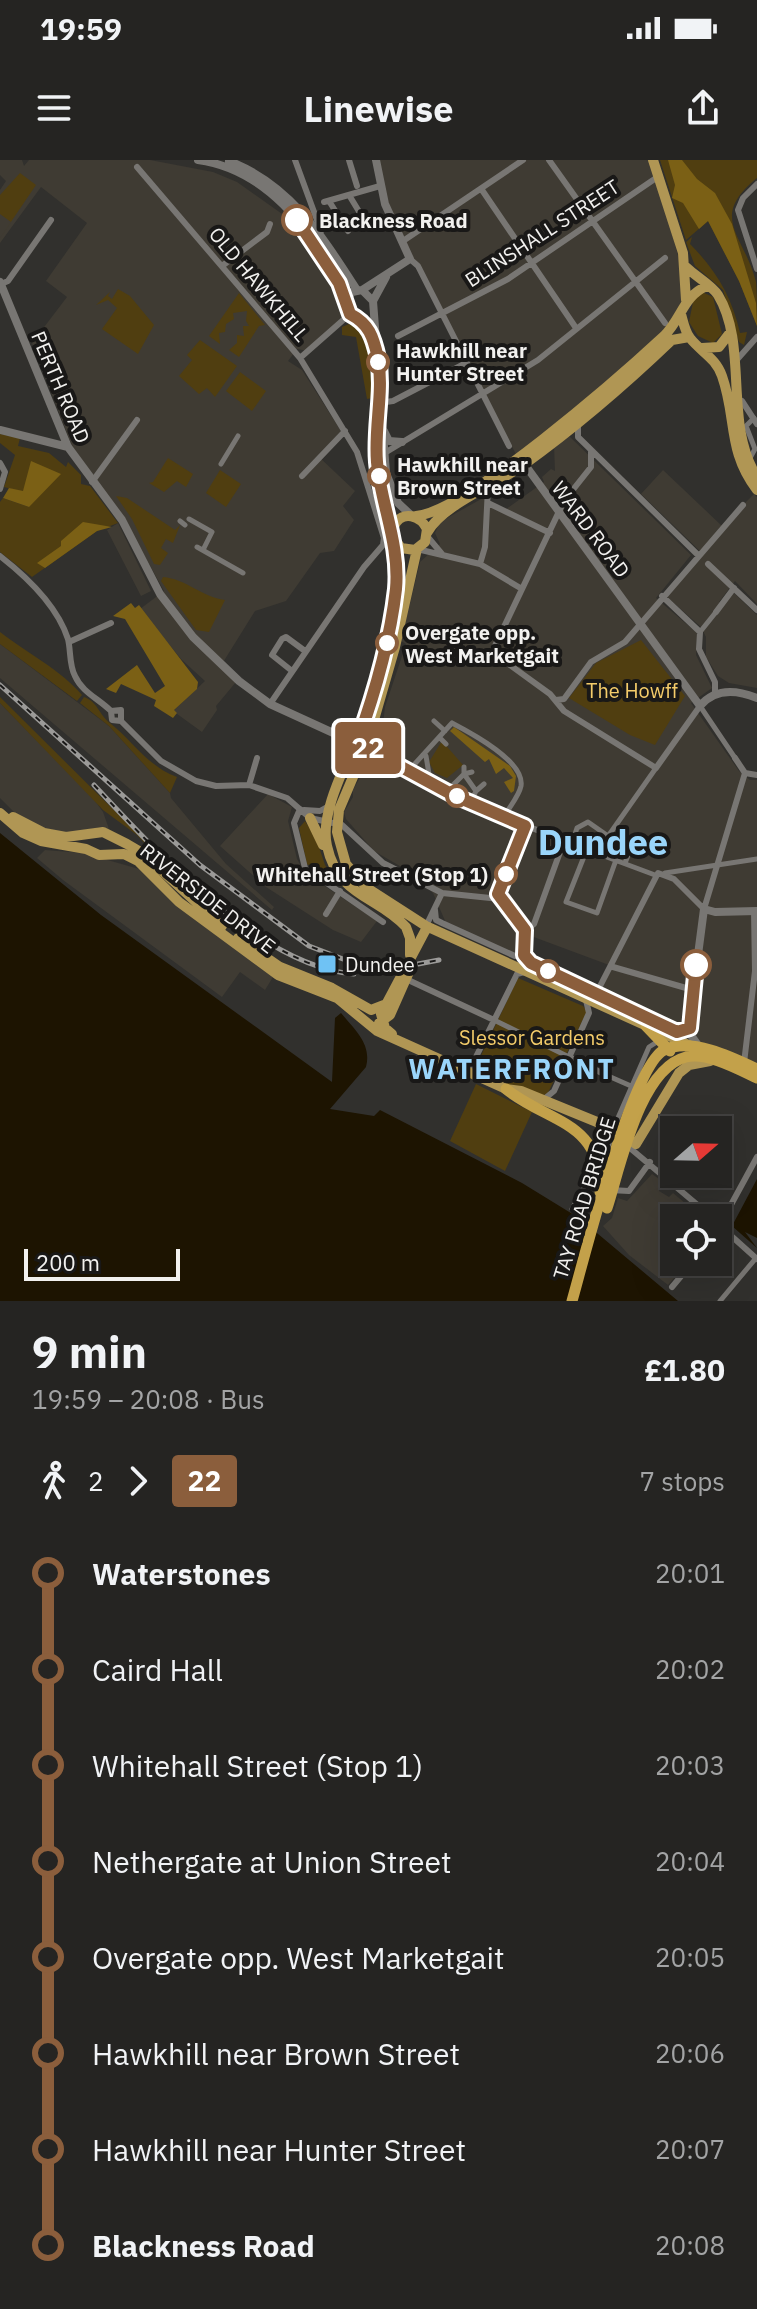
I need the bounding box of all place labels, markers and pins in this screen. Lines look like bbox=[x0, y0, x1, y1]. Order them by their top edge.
marker: Blackness Road bbox=[282, 205, 312, 235]
place label: Blackness Road bbox=[319, 207, 468, 234]
place label: Hawkhill near Hunter Street bbox=[396, 337, 527, 387]
marker: Hawkhill near Hunter Street bbox=[367, 351, 389, 373]
place label: Hawkhill near Brown Street bbox=[397, 451, 528, 501]
marker: Hawkhill near Brown Street bbox=[368, 465, 390, 487]
place label: Overgate opp. West Marketgait bbox=[405, 619, 559, 669]
marker: Overgate opp. West Marketgait bbox=[376, 632, 398, 654]
unlabelled marker bbox=[446, 785, 468, 807]
place label: Whitehall Street (Stop 1) bbox=[256, 861, 488, 888]
marker: Whitehall Street (Stop 1) bbox=[495, 863, 517, 885]
unlabelled marker bbox=[681, 950, 711, 980]
place label: Dundee bbox=[345, 951, 415, 978]
marker: Dundee bbox=[316, 953, 338, 975]
unlabelled marker bbox=[537, 960, 559, 982]

